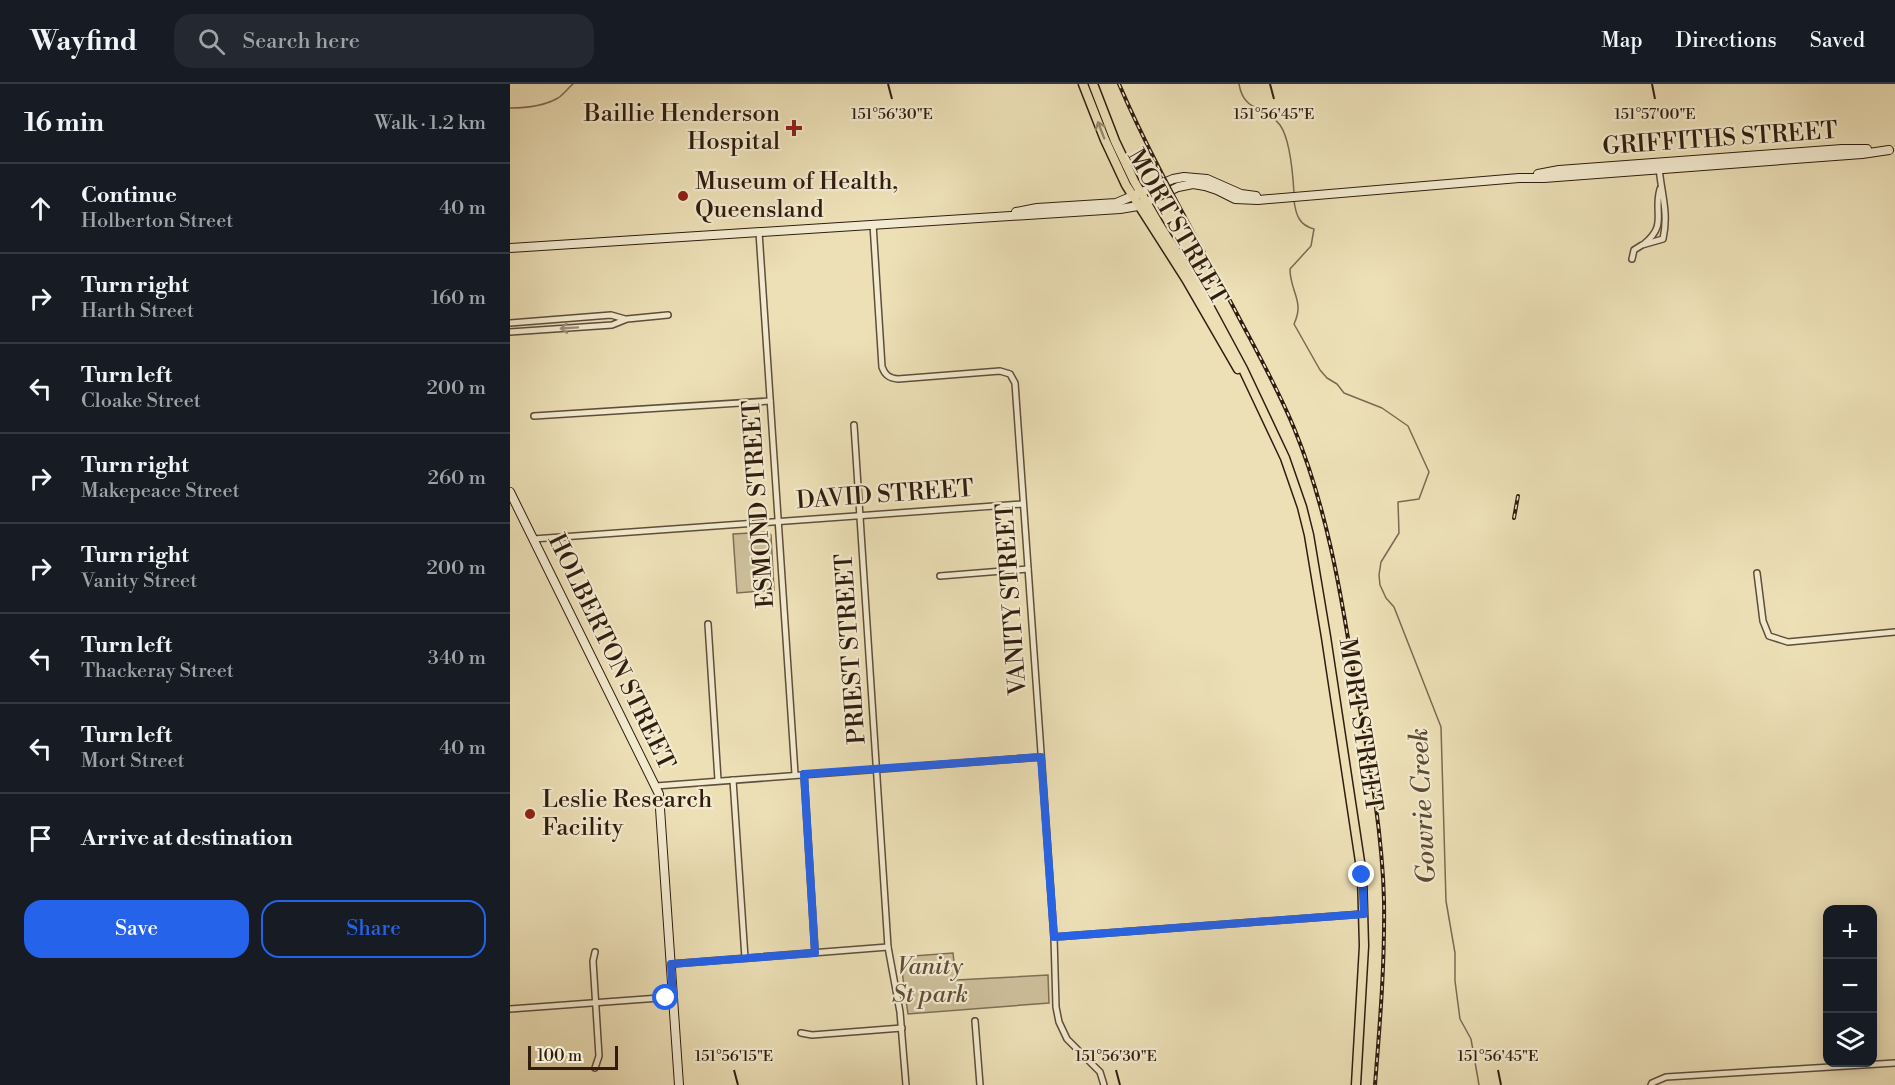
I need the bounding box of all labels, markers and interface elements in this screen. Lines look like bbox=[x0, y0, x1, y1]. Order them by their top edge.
search box bbox=[174, 14, 594, 68]
text: Wayfind bbox=[30, 24, 138, 59]
icon: search bbox=[195, 25, 228, 58]
text: Search here bbox=[243, 28, 360, 55]
text: Map bbox=[1601, 28, 1643, 54]
text: Directions bbox=[1676, 28, 1777, 54]
text: Saved bbox=[1810, 28, 1865, 54]
place label: Baillie Henderson Hospital bbox=[583, 99, 780, 157]
text: 151°56'30"E bbox=[851, 105, 933, 124]
text: 151°56'45"E bbox=[1234, 105, 1314, 124]
text: 151°57'00"E bbox=[1614, 105, 1696, 124]
text: 16 min bbox=[24, 107, 104, 139]
text: Walk · 1.2 km bbox=[374, 111, 486, 136]
street label: GRIFFITHS STREET bbox=[1601, 116, 1839, 162]
marker: Baillie Henderson Hospital bbox=[785, 119, 803, 137]
one-way arrow bbox=[1095, 121, 1106, 140]
street label: MORT STREET bbox=[1120, 144, 1234, 310]
place label: Museum of Health, Queensland bbox=[695, 167, 898, 225]
text: Continue bbox=[81, 182, 177, 209]
marker: Museum of Health, Queensland bbox=[676, 189, 690, 203]
icon: ahead bbox=[24, 192, 57, 225]
text: 40 m bbox=[439, 196, 486, 221]
text: Holberton Street bbox=[81, 209, 233, 234]
text: Turn right bbox=[81, 272, 189, 299]
icon: right bbox=[24, 282, 57, 315]
text: 160 m bbox=[431, 286, 486, 311]
text: Harth Street bbox=[81, 299, 194, 324]
one-way arrow bbox=[560, 322, 580, 333]
text: Turn left bbox=[81, 362, 172, 389]
icon: left bbox=[24, 372, 57, 405]
text: 200 m bbox=[426, 376, 486, 401]
text: Cloake Street bbox=[81, 389, 201, 414]
street label: ESMOND STREET bbox=[737, 399, 781, 609]
text: Turn right bbox=[81, 452, 189, 479]
icon: right bbox=[24, 462, 57, 495]
text: 260 m bbox=[428, 466, 486, 491]
street label: DAVID STREET bbox=[795, 474, 975, 516]
text: Makepeace Street bbox=[81, 479, 240, 504]
street label: VANITY STREET bbox=[990, 502, 1034, 697]
street label: HOLBERTON STREET bbox=[541, 529, 681, 775]
text: Turn right bbox=[81, 542, 189, 569]
icon: right bbox=[24, 552, 57, 585]
street label: PRIEST STREET bbox=[829, 553, 873, 745]
text: 200 m bbox=[426, 556, 486, 581]
text: Vanity Street bbox=[81, 569, 197, 594]
text: Turn left bbox=[81, 632, 172, 659]
street label: MORT STREET bbox=[1331, 636, 1389, 814]
icon: left bbox=[24, 642, 57, 675]
text: 340 m bbox=[428, 646, 486, 671]
text: Thackeray Street bbox=[81, 659, 234, 684]
text: Turn left bbox=[81, 722, 172, 749]
water label: Gowrie Creek bbox=[1403, 727, 1443, 885]
icon: left bbox=[24, 732, 57, 765]
text: 40 m bbox=[439, 736, 486, 761]
text: Mort Street bbox=[81, 749, 185, 774]
place label: Leslie Research Facility bbox=[542, 785, 712, 843]
marker: Leslie Research Facility bbox=[523, 807, 537, 821]
icon: arrive bbox=[24, 822, 57, 855]
text: Arrive at destination bbox=[81, 825, 293, 852]
route end bbox=[1348, 861, 1374, 887]
button: Save bbox=[24, 900, 249, 958]
button: Share bbox=[261, 900, 486, 958]
map controls bbox=[1823, 905, 1877, 1067]
button: + bbox=[1823, 905, 1877, 959]
park label: Vanity St park bbox=[892, 952, 968, 1010]
button: − bbox=[1823, 959, 1877, 1013]
route start bbox=[652, 984, 678, 1010]
button: layers bbox=[1823, 1013, 1877, 1067]
scale bar bbox=[528, 1043, 618, 1070]
text: 100 m bbox=[537, 1046, 582, 1066]
text: 151°56'15"E bbox=[695, 1047, 773, 1066]
text: 151°56'30"E bbox=[1075, 1047, 1157, 1066]
text: 151°56'45"E bbox=[1458, 1047, 1538, 1066]

